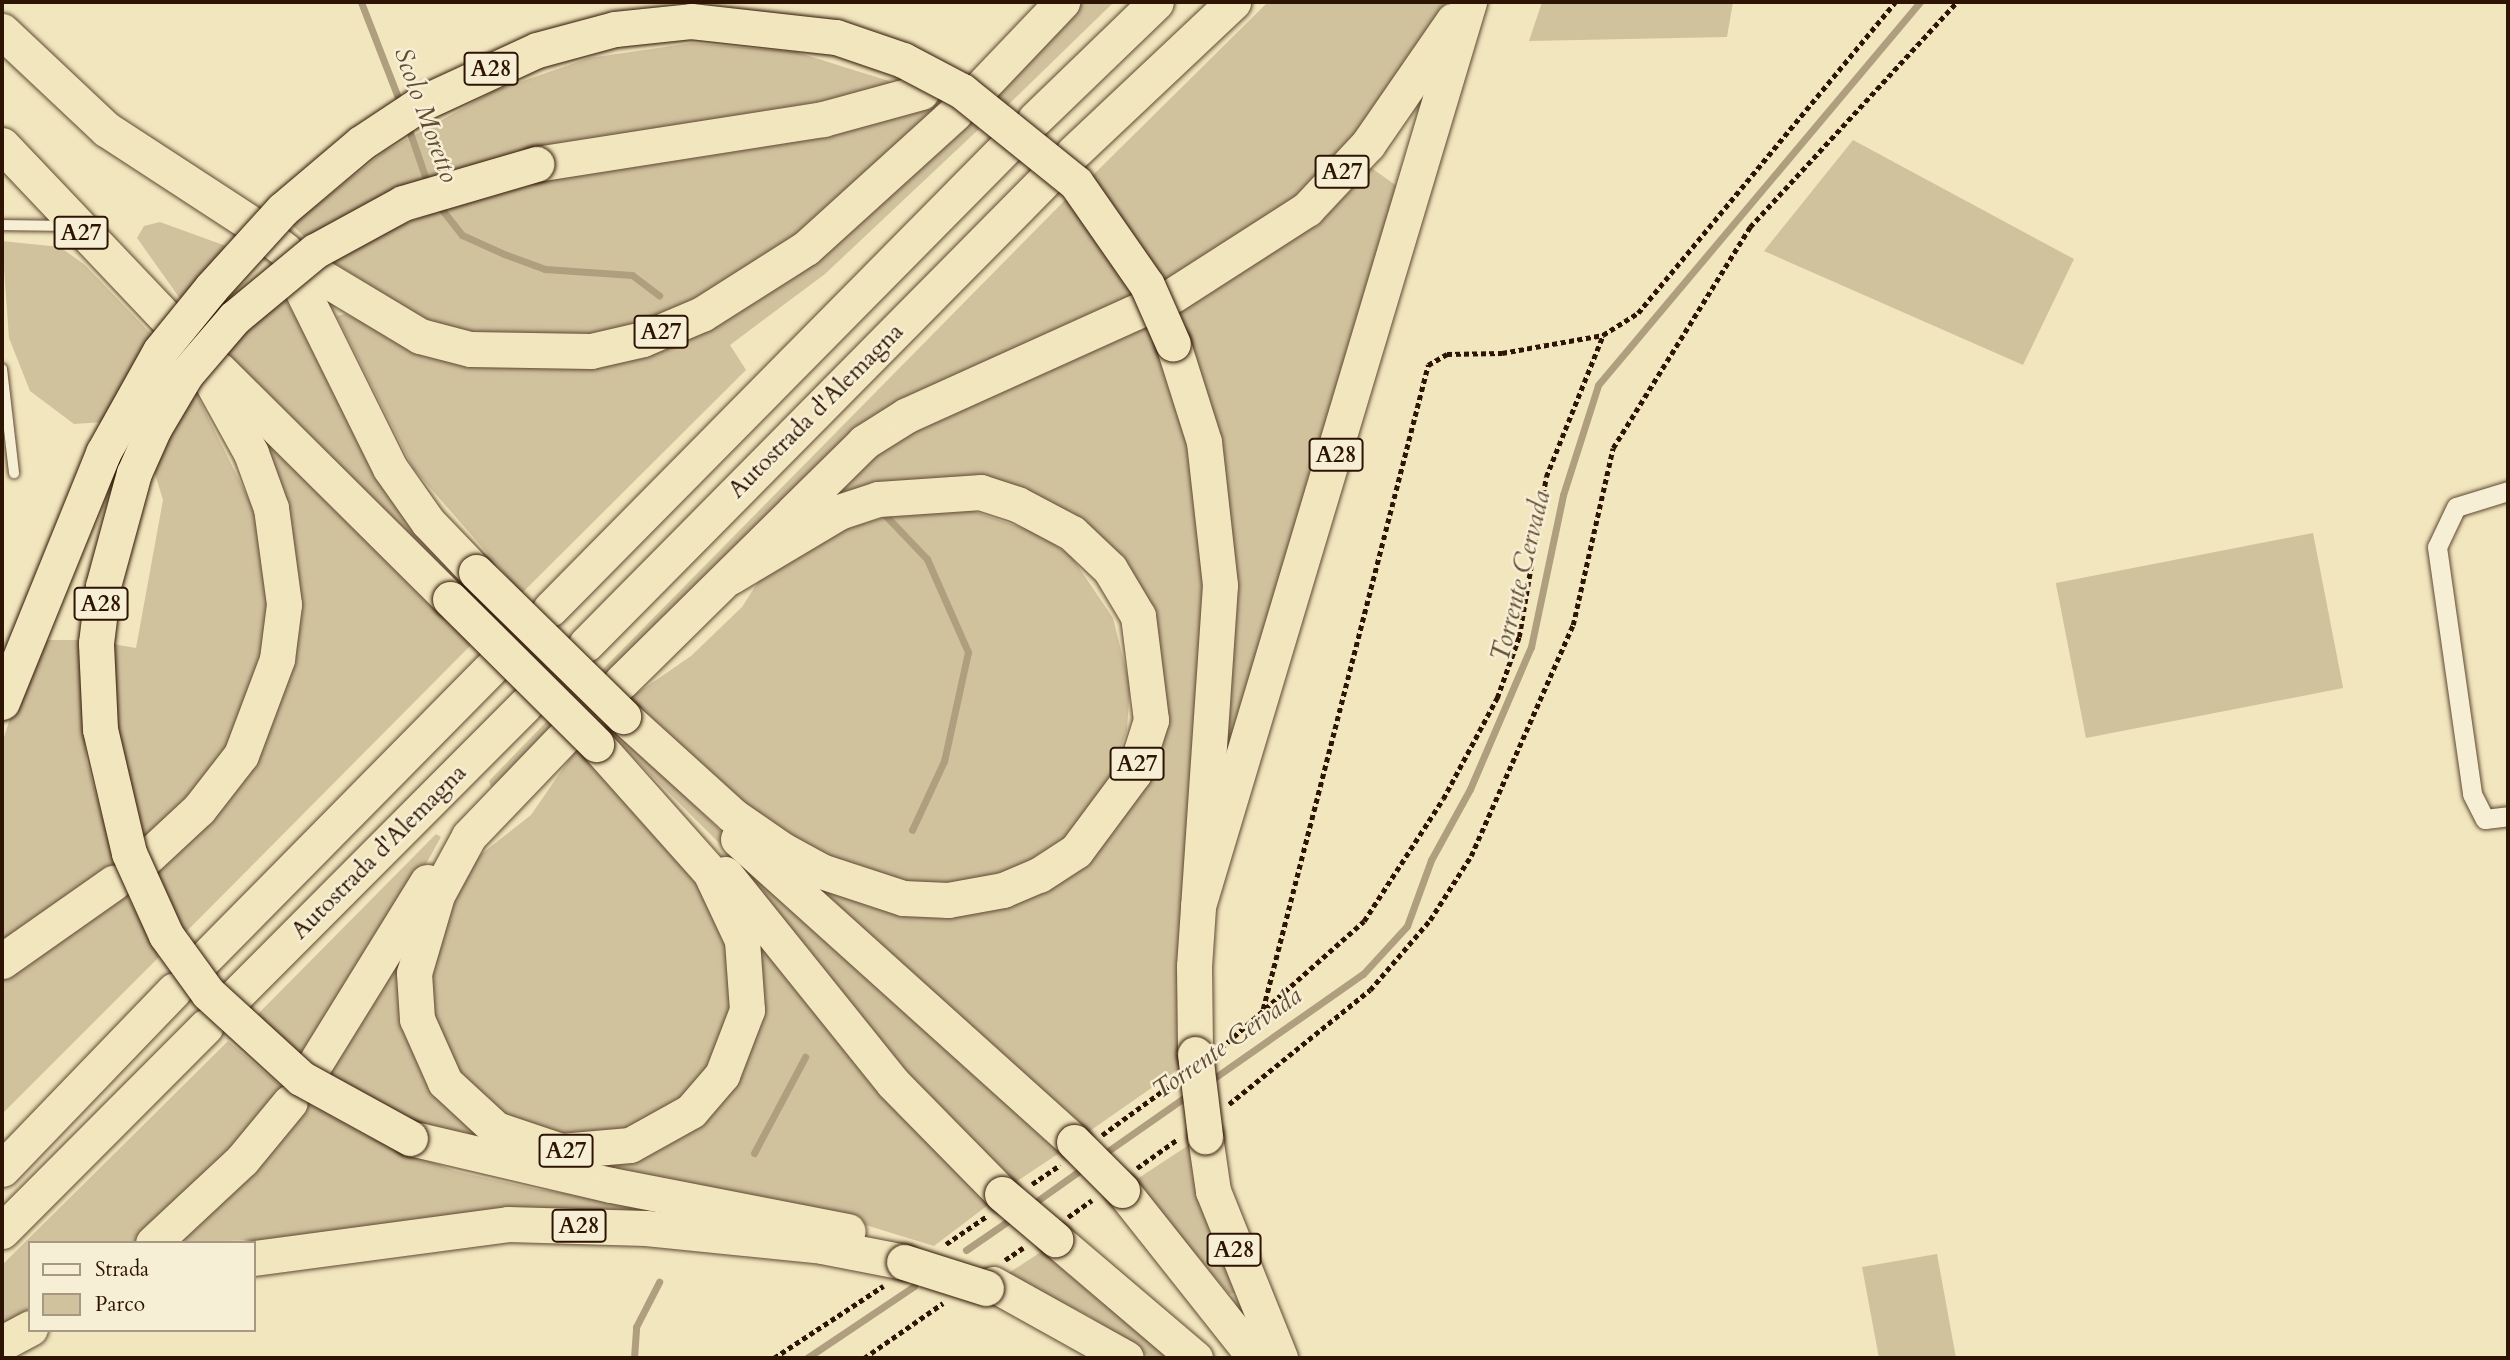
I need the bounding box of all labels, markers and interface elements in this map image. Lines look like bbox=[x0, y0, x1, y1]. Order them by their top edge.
water label: Scolo Moretto bbox=[387, 43, 465, 187]
road number: A28 bbox=[463, 50, 519, 88]
road number: A27 bbox=[1314, 153, 1370, 192]
road number: A27 bbox=[53, 214, 109, 252]
road number: A27 bbox=[633, 312, 689, 352]
street label: Autostrada d'Alemagna bbox=[723, 318, 909, 504]
road number: A28 bbox=[1308, 436, 1364, 475]
water label: Torrente Cervada bbox=[1485, 487, 1557, 665]
road number: A28 bbox=[73, 584, 129, 624]
road number: A27 bbox=[1109, 744, 1165, 784]
street label: Autostrada d'Alemagna bbox=[286, 759, 472, 945]
water label: Torrente Cervada bbox=[1146, 980, 1308, 1106]
road number: A27 bbox=[538, 1132, 594, 1170]
road number: A28 bbox=[551, 1206, 607, 1246]
road number: A28 bbox=[1206, 1231, 1262, 1270]
legend bbox=[28, 1241, 256, 1332]
text: Strada bbox=[95, 1255, 149, 1284]
text: Parco bbox=[95, 1290, 145, 1319]

